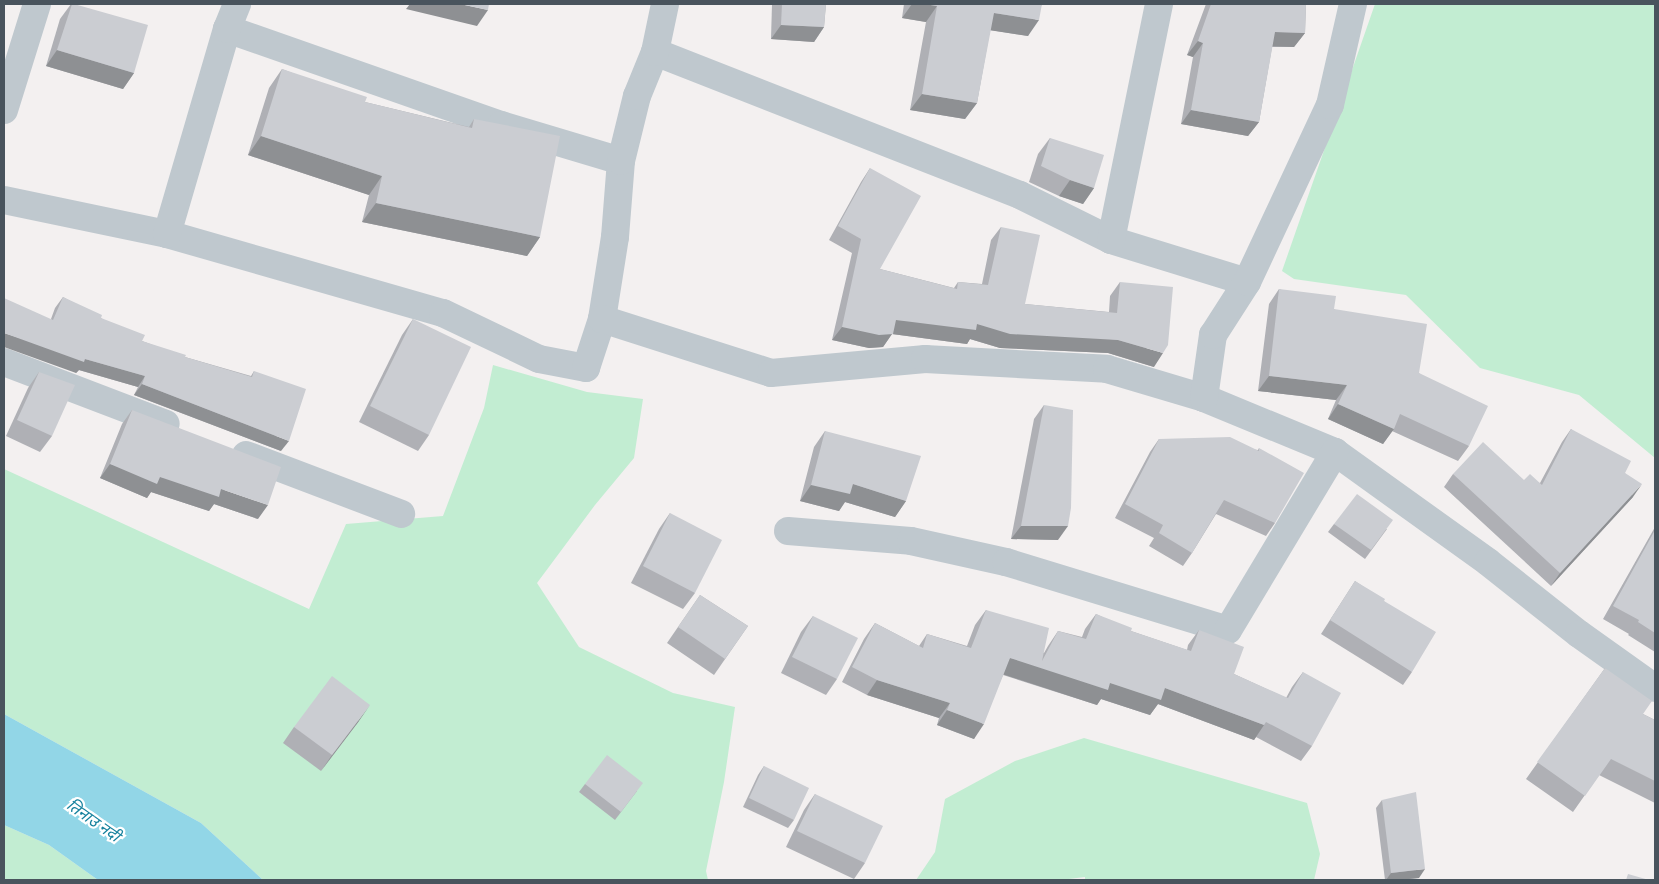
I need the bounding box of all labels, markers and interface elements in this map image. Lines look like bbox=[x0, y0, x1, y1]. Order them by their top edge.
water label: तिनाउ नदी bbox=[63, 796, 123, 846]

